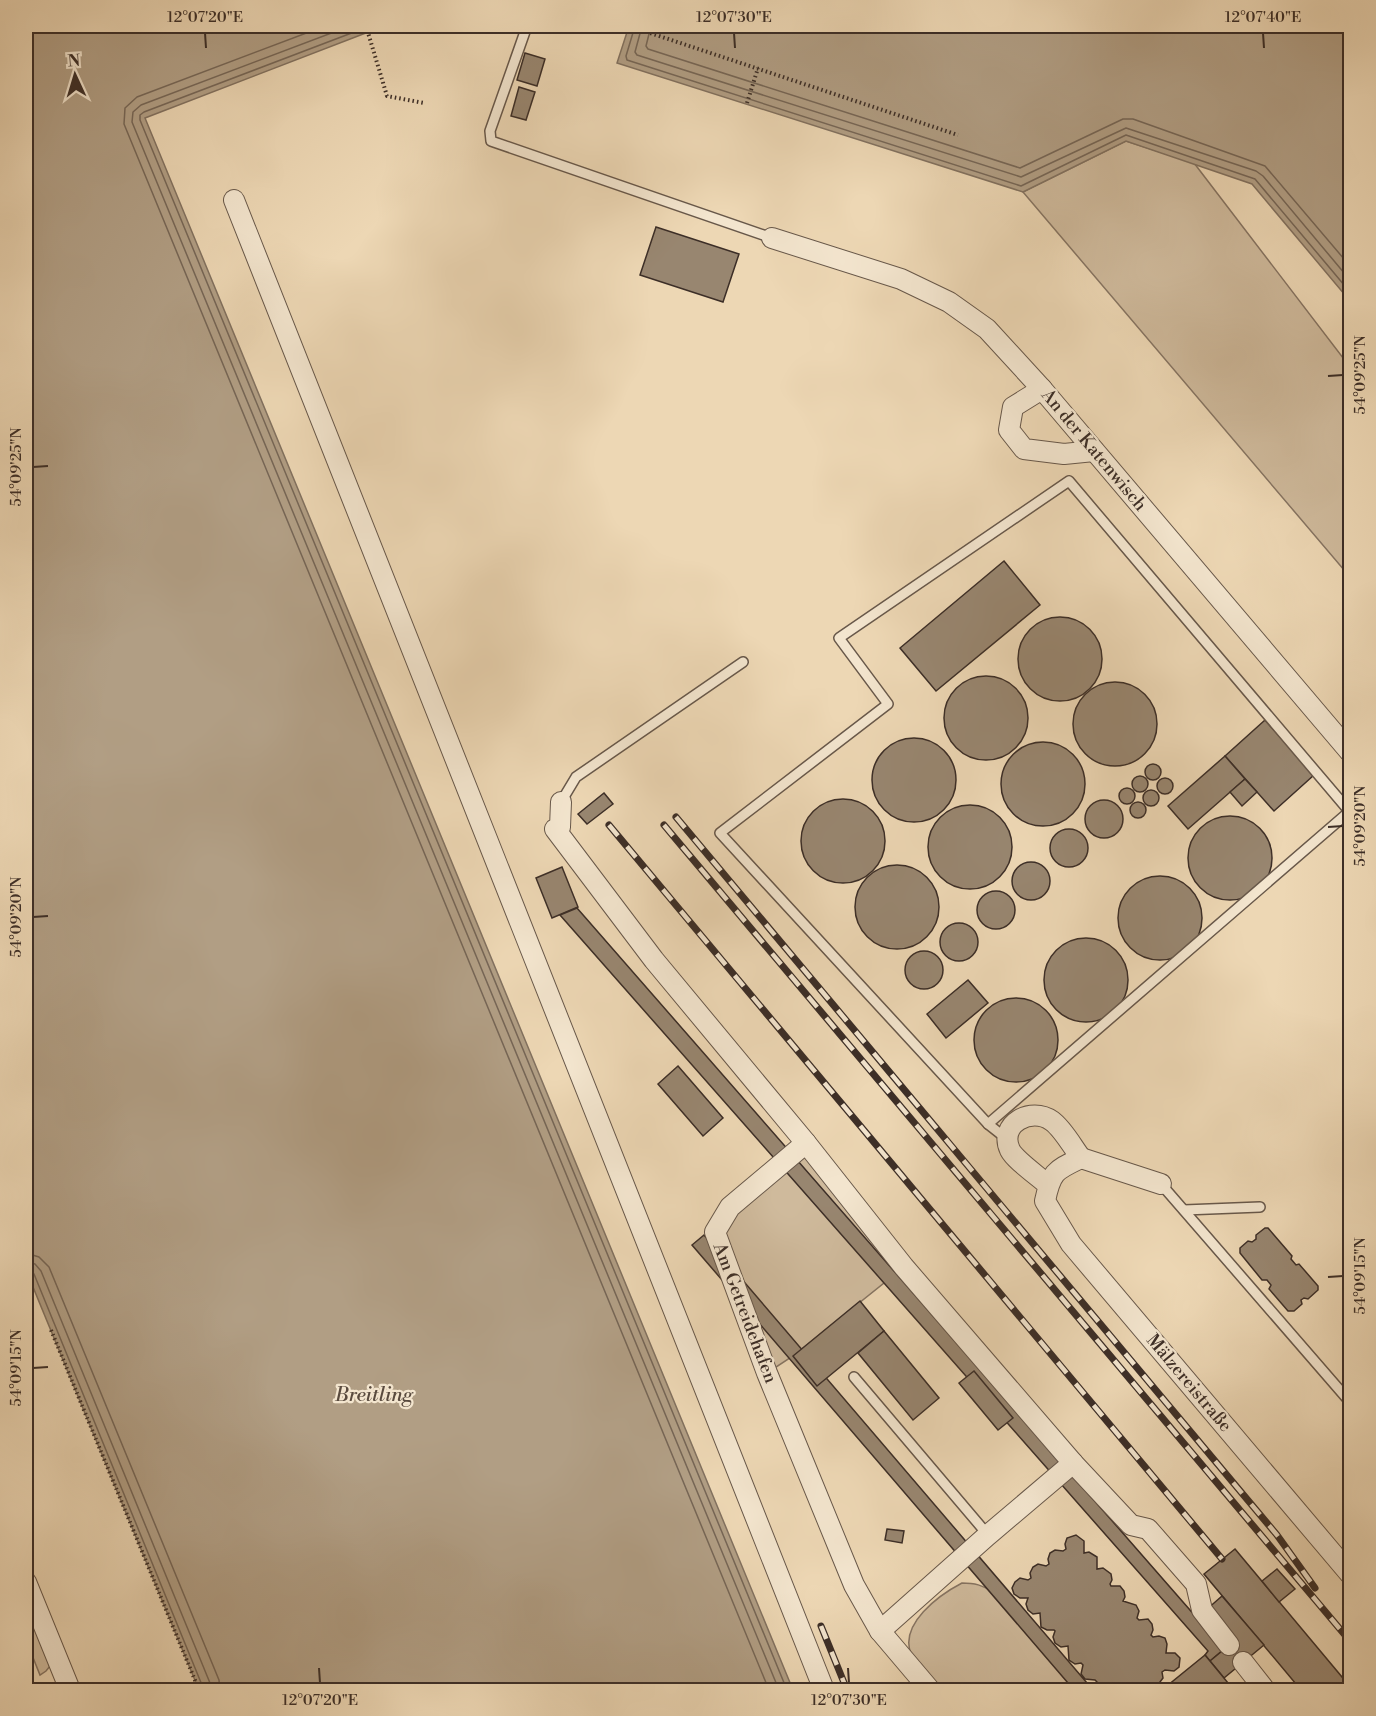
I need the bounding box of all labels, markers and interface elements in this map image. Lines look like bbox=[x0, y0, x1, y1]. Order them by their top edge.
text: 12°07'20"E bbox=[167, 8, 243, 27]
text: 12°07'30"E bbox=[696, 8, 772, 27]
text: 12°07'40"E bbox=[1225, 8, 1301, 27]
north arrow bbox=[45, 45, 105, 105]
text: N bbox=[67, 51, 81, 71]
text: 54°09'25"N bbox=[1351, 335, 1370, 415]
street label: An der Katenwisch bbox=[1036, 383, 1152, 516]
text: 54°09'25"N bbox=[7, 427, 26, 507]
text: 54°09'20"N bbox=[1351, 786, 1370, 866]
text: 54°09'20"N bbox=[7, 877, 26, 957]
text: 54°09'15"N bbox=[1351, 1237, 1370, 1315]
street label: Am Getreidehafen bbox=[707, 1239, 782, 1387]
text: 54°09'15"N bbox=[7, 1329, 26, 1407]
street label: Mälzereistraße bbox=[1141, 1329, 1237, 1437]
water label: Breitling bbox=[334, 1383, 415, 1408]
text: 12°07'20"E bbox=[282, 1691, 358, 1710]
text: 12°07'30"E bbox=[811, 1691, 887, 1710]

